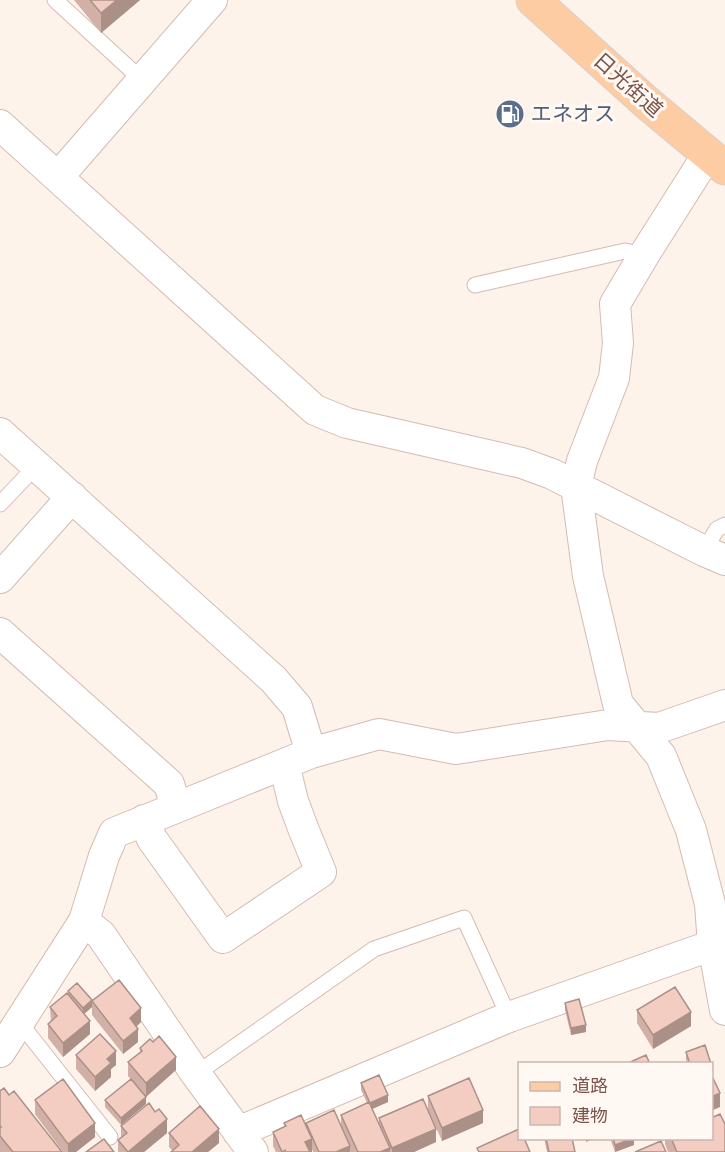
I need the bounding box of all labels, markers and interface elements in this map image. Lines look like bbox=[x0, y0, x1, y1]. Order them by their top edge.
street label: 日光街道 bbox=[587, 46, 669, 124]
fuel station icon: エネオス bbox=[494, 98, 526, 130]
place label: エネオス bbox=[531, 99, 615, 129]
legend bbox=[518, 1062, 713, 1140]
text: 道路 bbox=[572, 1073, 608, 1099]
text: 建物 bbox=[572, 1103, 608, 1129]

